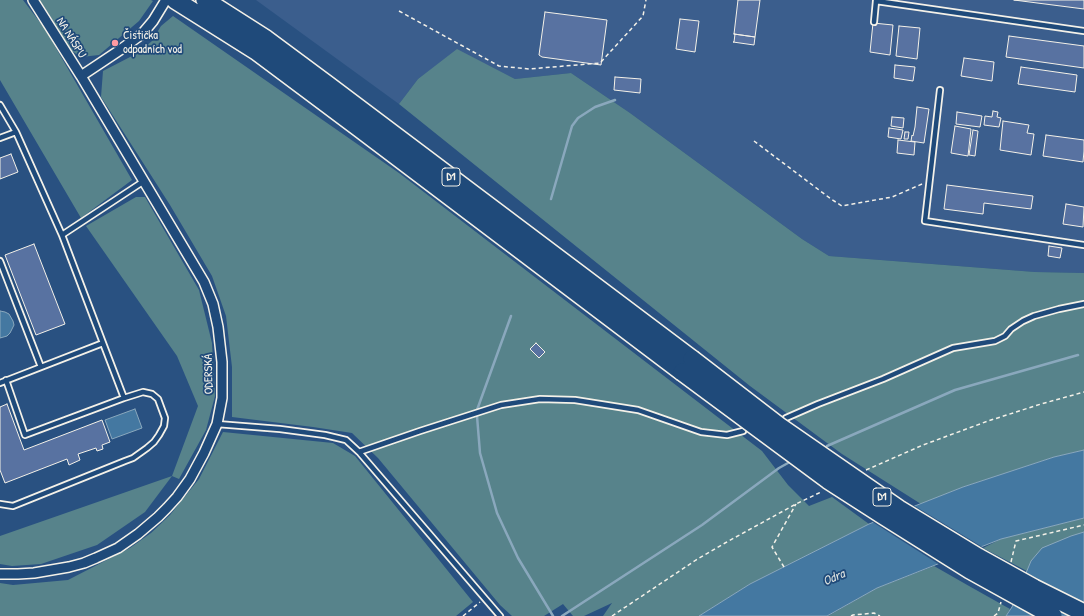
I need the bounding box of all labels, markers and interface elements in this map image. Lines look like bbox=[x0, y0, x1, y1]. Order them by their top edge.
street label: NA NÁSPU bbox=[53, 15, 89, 61]
place label: Čistička odpadních vod bbox=[123, 29, 182, 57]
marker: Čistička odpadních vod bbox=[110, 38, 120, 48]
road number: D1 bbox=[442, 168, 460, 186]
street label: ODERSKÁ bbox=[201, 353, 217, 395]
road number: D1 bbox=[873, 488, 891, 506]
water label: Odra bbox=[821, 566, 847, 590]

